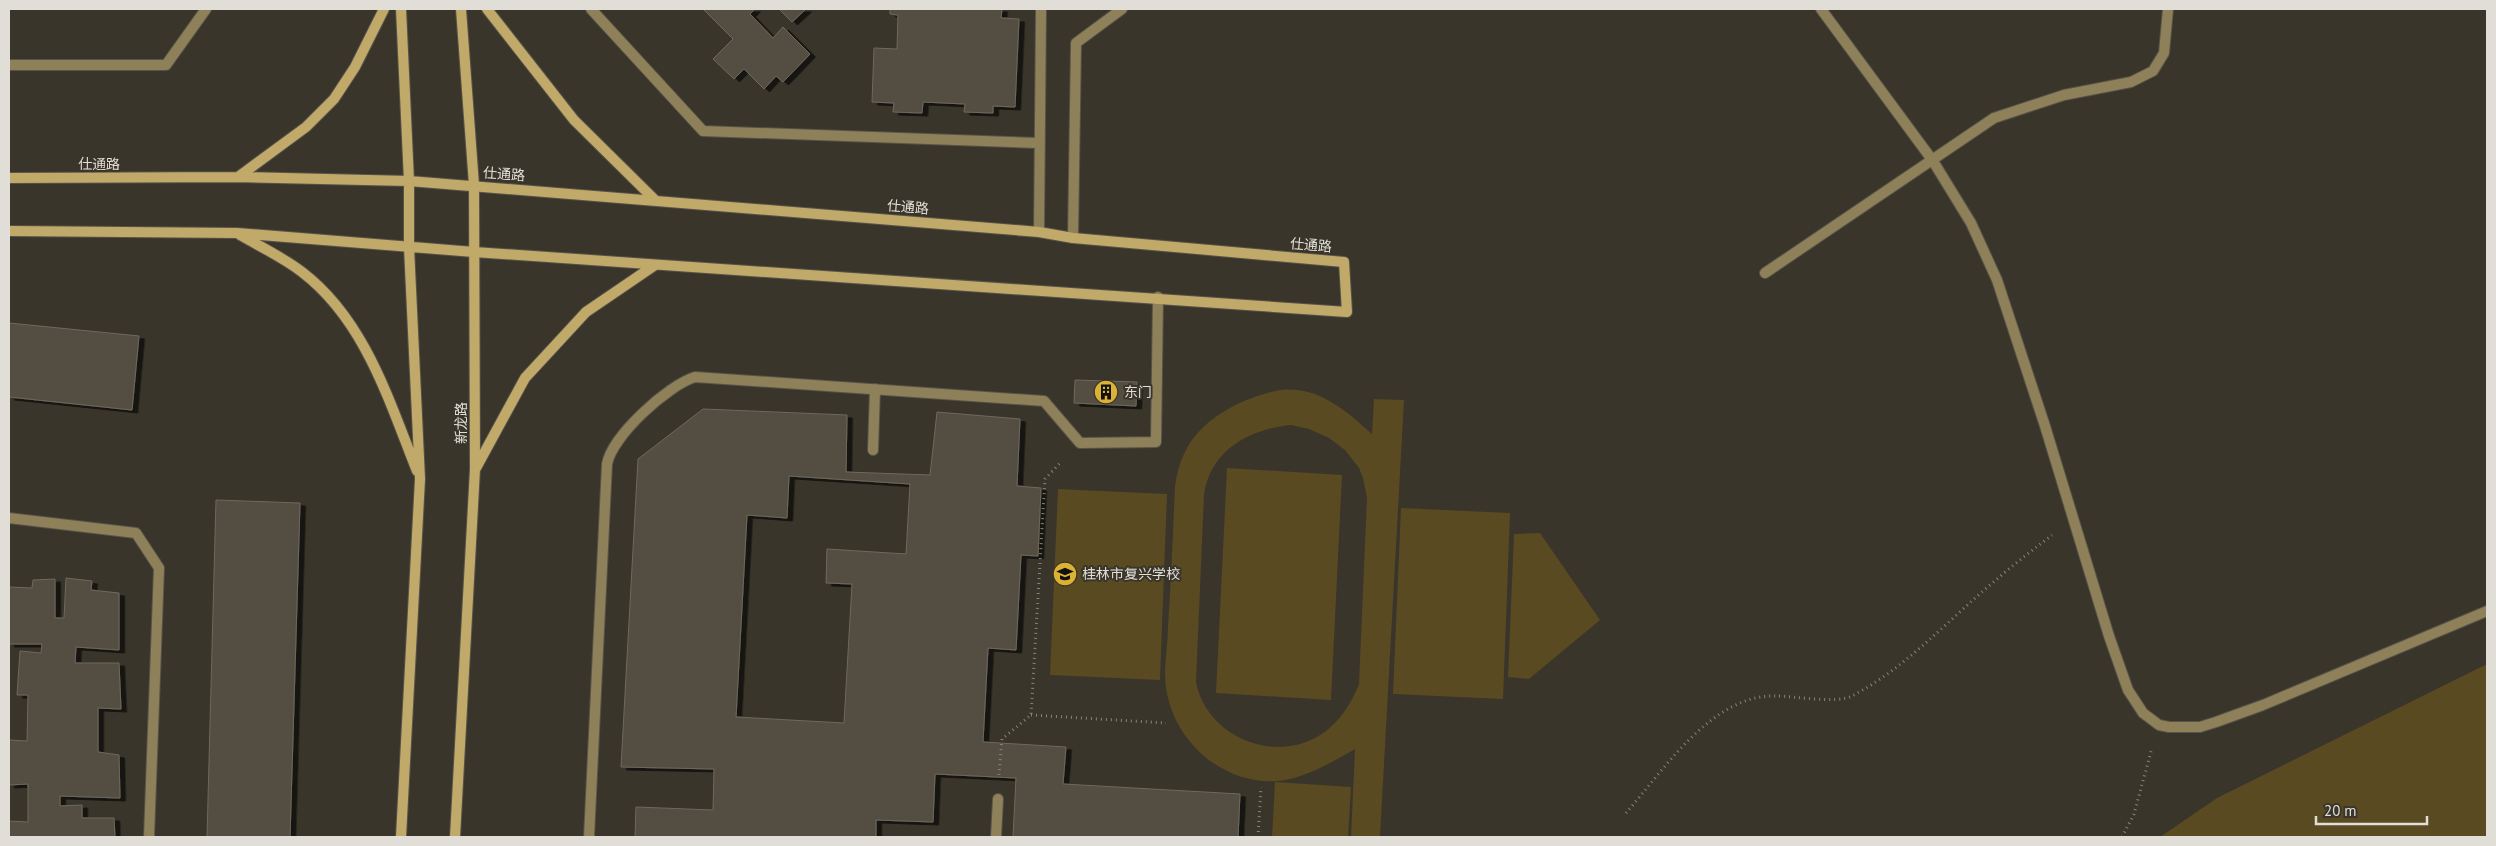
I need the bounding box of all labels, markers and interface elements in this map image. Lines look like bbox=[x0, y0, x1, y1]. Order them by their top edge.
street label: 仕通路 bbox=[78, 155, 120, 173]
street label: 仕通路 bbox=[482, 164, 526, 184]
street label: 仕通路 bbox=[886, 196, 930, 218]
street label: 仕通路 bbox=[1289, 234, 1333, 256]
building icon: 东门 bbox=[1093, 379, 1119, 405]
place label: 东门 bbox=[1124, 383, 1152, 401]
street label: 新龙路 bbox=[452, 402, 470, 444]
school or university icon: 桂林市复兴学校 bbox=[1052, 561, 1078, 587]
place label: 桂林市复兴学校 bbox=[1082, 565, 1180, 583]
scale bar bbox=[2316, 794, 2427, 826]
text: 20 m bbox=[2324, 801, 2357, 820]

